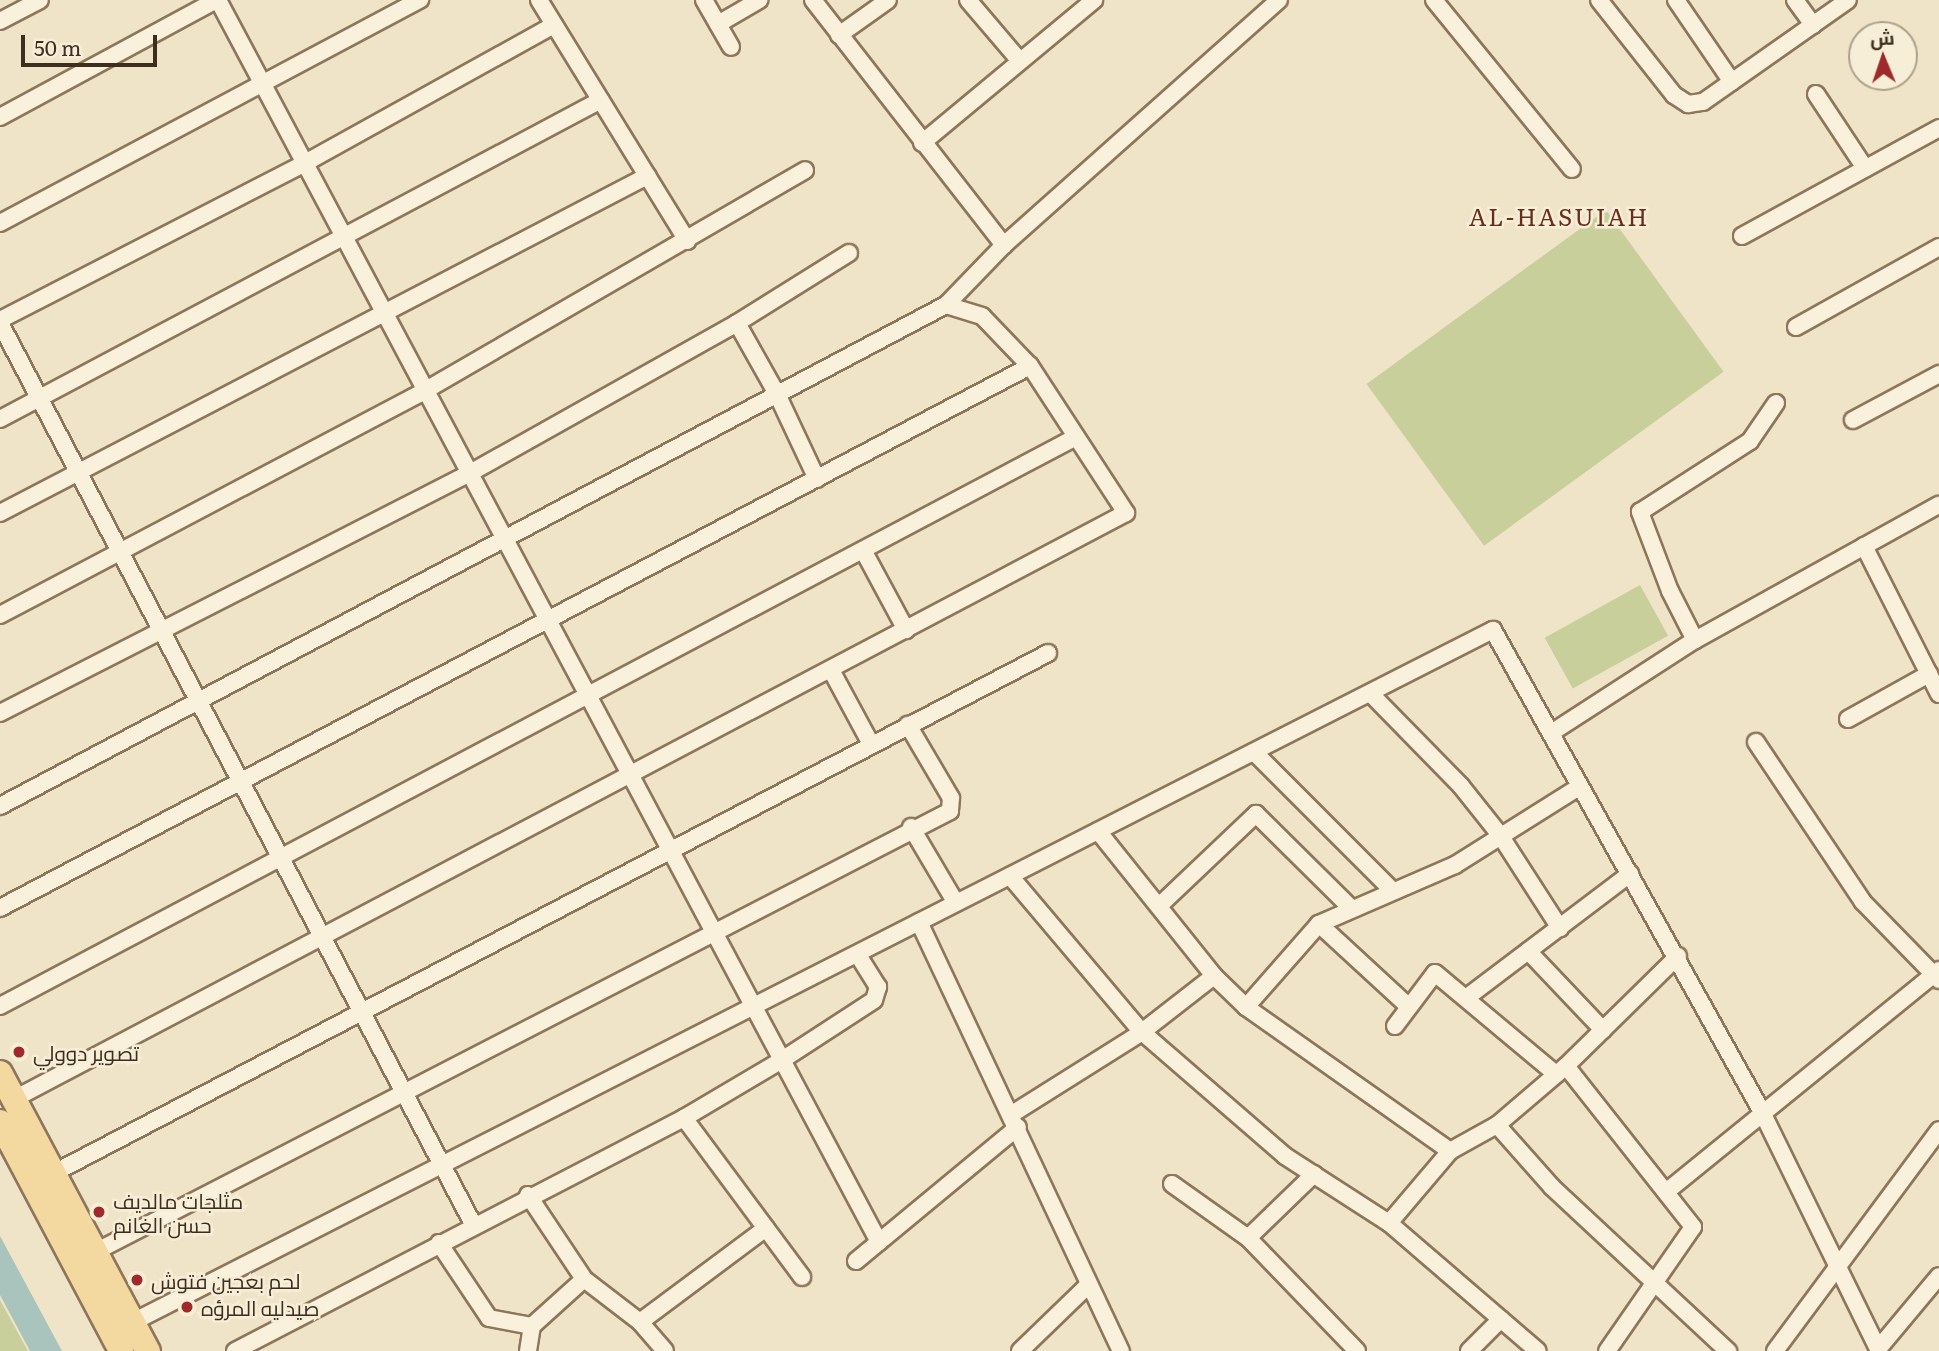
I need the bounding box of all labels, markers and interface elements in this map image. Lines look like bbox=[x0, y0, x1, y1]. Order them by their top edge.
scale bar bbox=[24, 21, 161, 65]
north arrow bbox=[1848, 21, 1918, 91]
text: ش bbox=[1870, 23, 1895, 51]
text: 50 m bbox=[34, 31, 81, 62]
district label: AL-HASUIAH bbox=[1470, 202, 1648, 230]
place label: تصوير دوولي bbox=[33, 1039, 139, 1065]
marker: تصوير دوولي bbox=[11, 1044, 27, 1060]
place label: مثلجات مالديف حسن الغانم bbox=[113, 1187, 243, 1237]
marker: مثلجات مالديف حسن الغانم bbox=[91, 1204, 107, 1220]
place label: لحم بعجين فتوش bbox=[151, 1267, 301, 1293]
marker: لحم بعجين فتوش bbox=[129, 1272, 145, 1288]
place label: صيدليه المرؤه bbox=[201, 1294, 320, 1320]
marker: صيدليه المرؤه bbox=[179, 1299, 195, 1315]

